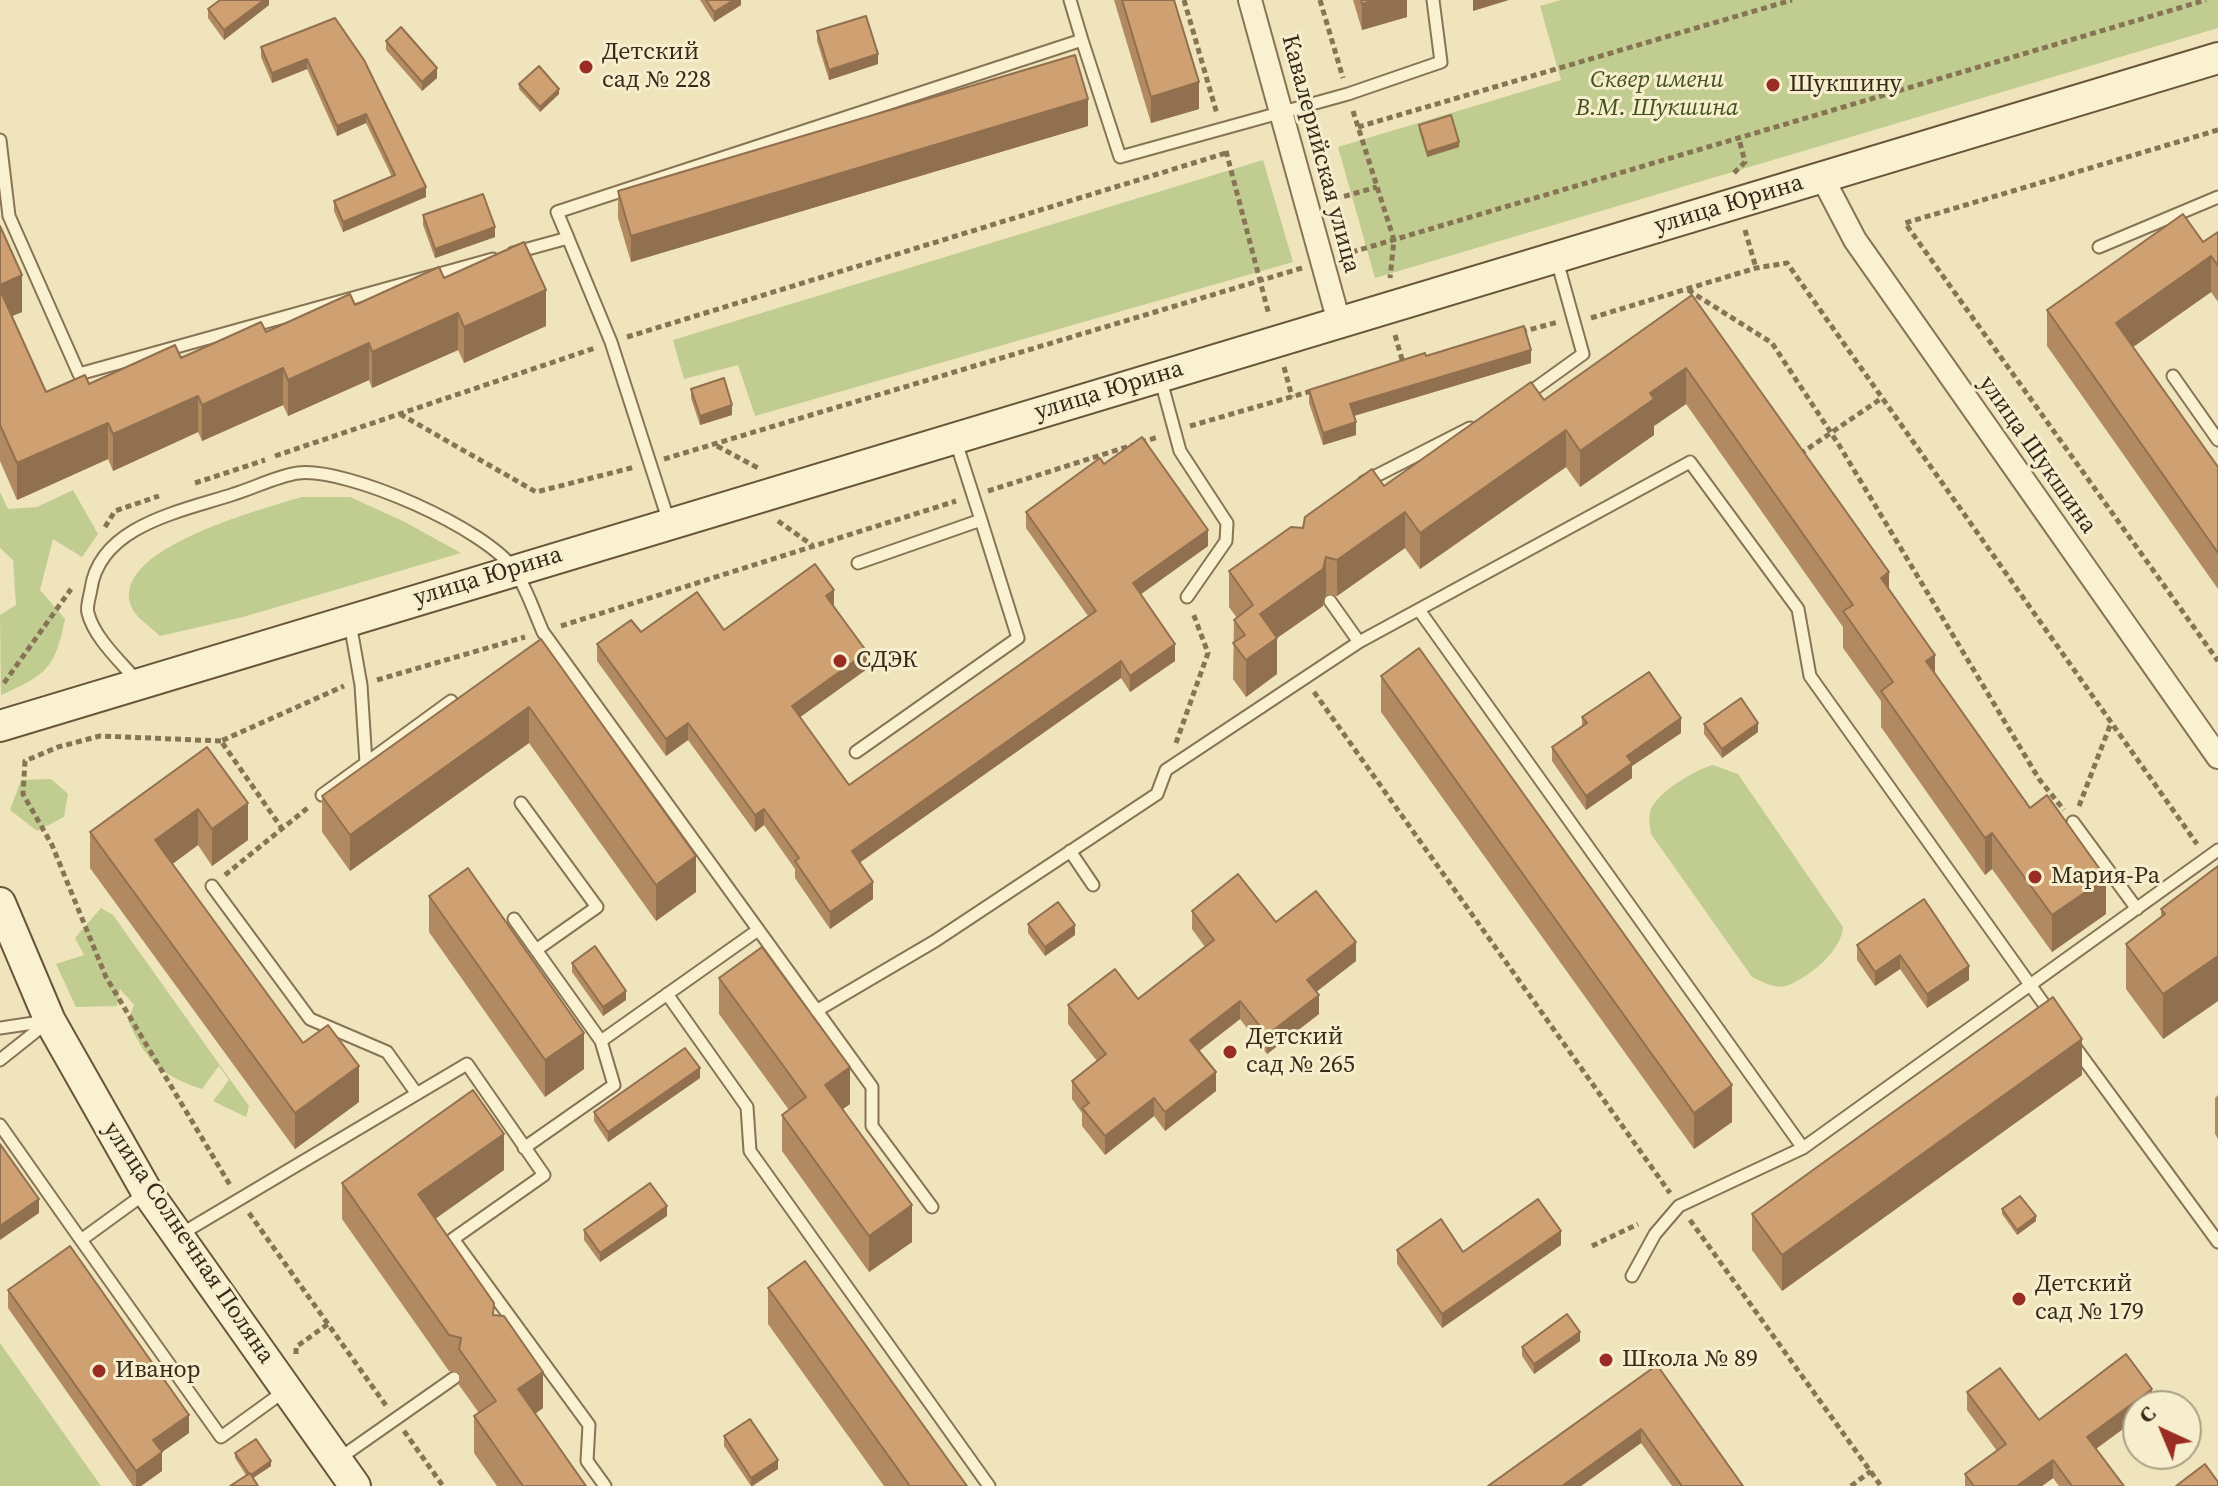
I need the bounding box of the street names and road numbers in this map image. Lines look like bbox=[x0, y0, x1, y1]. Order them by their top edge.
street label: Кавалерийская улица bbox=[1274, 32, 1366, 276]
street label: улица Юрина bbox=[1651, 169, 1807, 241]
street label: улица Юрина bbox=[1031, 355, 1187, 427]
street label: улица Шукшина bbox=[1972, 370, 2102, 540]
street label: улица Юрина bbox=[410, 541, 566, 613]
street label: улица Солнечная Поляна bbox=[96, 1117, 280, 1369]

